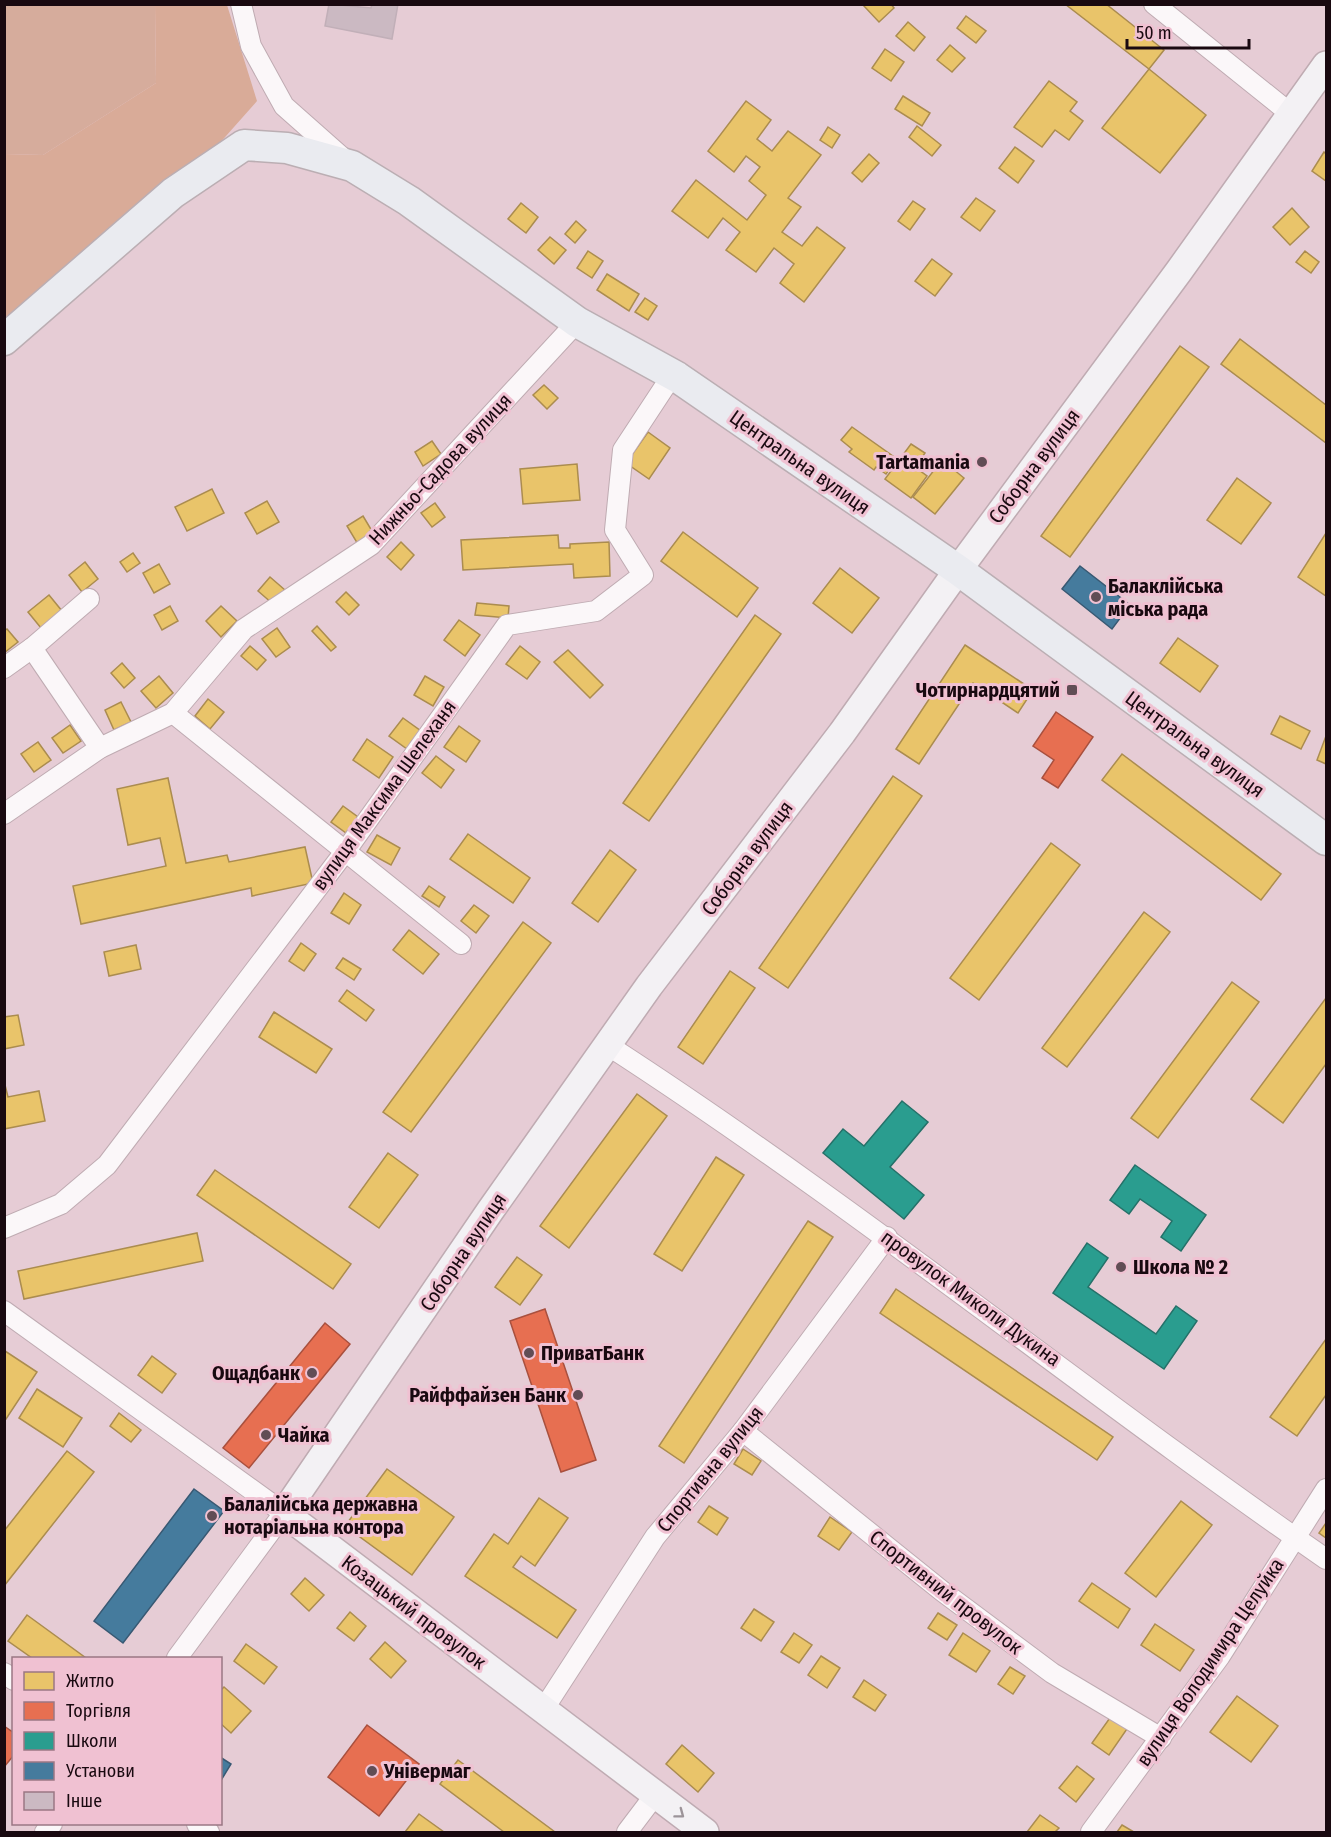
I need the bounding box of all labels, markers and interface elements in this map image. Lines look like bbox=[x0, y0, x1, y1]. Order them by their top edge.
scale bar bbox=[1127, 12, 1248, 50]
text: 50 m bbox=[1136, 22, 1172, 44]
street label: Нижньо-Садова вулиця bbox=[364, 388, 516, 550]
street label: Соборна вулиця bbox=[983, 404, 1085, 528]
street label: Центральна вулиця bbox=[725, 405, 875, 519]
place label: Tartamania bbox=[876, 450, 970, 474]
marker: Tartamania bbox=[975, 455, 989, 469]
place label: Балаклійська міська рада bbox=[1108, 574, 1223, 621]
marker: Балаклійська міська рада bbox=[1089, 590, 1103, 604]
place label: Чотирнардцятий bbox=[916, 678, 1060, 702]
marker: Чотирнардцятий bbox=[1065, 683, 1079, 697]
street label: Центральна вулиця bbox=[1121, 686, 1269, 802]
street label: вулиця Максима Шелеханя bbox=[307, 695, 461, 895]
street label: Соборна вулиця bbox=[696, 796, 798, 920]
street label: Соборна вулиця bbox=[415, 1189, 511, 1315]
street label: провулок Миколи Дукина bbox=[877, 1225, 1065, 1371]
place label: Школа № 2 bbox=[1133, 1255, 1228, 1279]
marker: Школа № 2 bbox=[1114, 1260, 1128, 1274]
place label: ПриватБанк bbox=[541, 1341, 645, 1365]
marker: ПриватБанк bbox=[522, 1346, 536, 1360]
place label: Ощадбанк bbox=[212, 1361, 301, 1385]
marker: Ощадбанк bbox=[305, 1366, 319, 1380]
place label: Райффайзен Банк bbox=[409, 1383, 567, 1407]
marker: Райффайзен Банк bbox=[571, 1388, 585, 1402]
street label: Спортивна вулиця bbox=[652, 1401, 768, 1537]
place label: Чайка bbox=[278, 1423, 330, 1447]
marker: Чайка bbox=[259, 1428, 273, 1442]
place label: Балалійська державна нотаріальна контора bbox=[224, 1492, 418, 1539]
marker: Балалійська державна нотаріальна контора bbox=[205, 1509, 219, 1523]
street label: Спортивний провулок bbox=[865, 1525, 1028, 1660]
street label: Козацький провулок bbox=[337, 1550, 491, 1675]
street label: вулиця Володимира Целуйка bbox=[1131, 1553, 1289, 1771]
legend bbox=[12, 1657, 222, 1825]
text: Житло bbox=[66, 1670, 114, 1692]
text: Торгівля bbox=[66, 1700, 131, 1722]
text: Школи bbox=[66, 1730, 117, 1752]
place label: Універмаг bbox=[383, 1759, 471, 1783]
text: Установи bbox=[65, 1760, 135, 1782]
marker: Універмаг bbox=[365, 1764, 379, 1778]
text: Інше bbox=[66, 1790, 102, 1812]
one-way arrow bbox=[673, 1807, 684, 1818]

